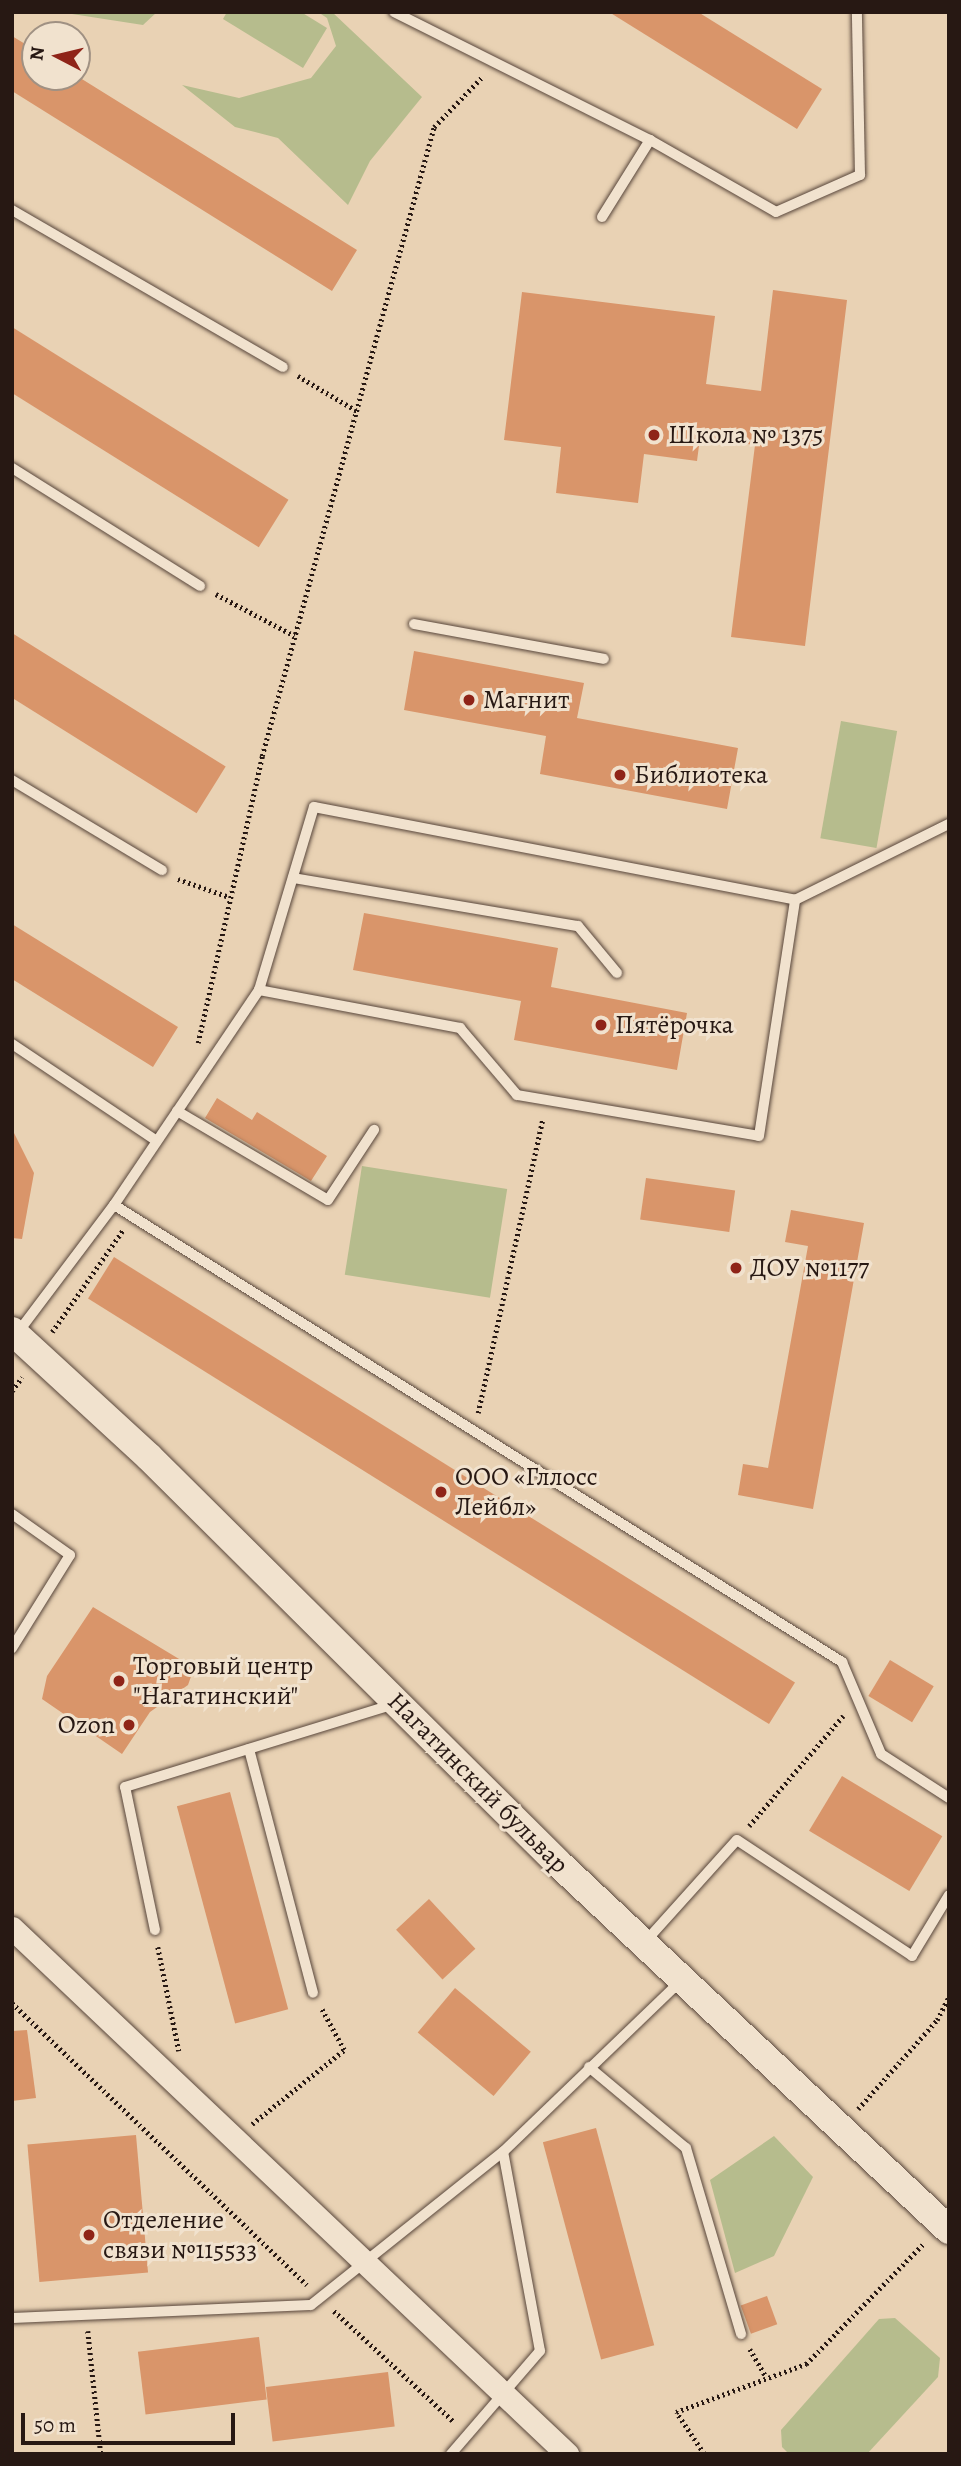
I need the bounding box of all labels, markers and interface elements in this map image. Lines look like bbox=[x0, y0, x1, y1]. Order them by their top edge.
north arrow bbox=[21, 21, 91, 91]
text: N bbox=[23, 45, 51, 62]
place label: Школа № 1375 bbox=[668, 419, 823, 451]
marker: Школа № 1375 bbox=[646, 427, 662, 443]
place label: Магнит bbox=[483, 684, 570, 716]
marker: Магнит bbox=[461, 692, 477, 708]
place label: Библиотека bbox=[634, 759, 768, 791]
marker: Библиотека bbox=[612, 767, 628, 783]
place label: Пятёрочка bbox=[615, 1009, 734, 1041]
marker: Пятёрочка bbox=[593, 1017, 609, 1033]
place label: ДОУ №1177 bbox=[750, 1252, 869, 1284]
marker: ДОУ №1177 bbox=[728, 1260, 744, 1276]
place label: ООО «Гллосс Лейбл» bbox=[455, 1461, 598, 1522]
marker: ООО «Гллосс Лейбл» bbox=[433, 1484, 449, 1500]
place label: Торговый центр "Нагатинский" bbox=[133, 1650, 313, 1712]
marker: Торговый центр "Нагатинский" bbox=[111, 1673, 127, 1689]
street label: Нагатинский бульвар bbox=[381, 1686, 575, 1880]
place label: Ozon bbox=[58, 1709, 115, 1741]
marker: Ozon bbox=[121, 1717, 137, 1733]
place label: Отделение связи №115533 bbox=[103, 2204, 257, 2266]
marker: Отделение связи №115533 bbox=[81, 2227, 97, 2243]
scale bar bbox=[24, 2400, 238, 2444]
text: 50 m bbox=[34, 2411, 76, 2439]

